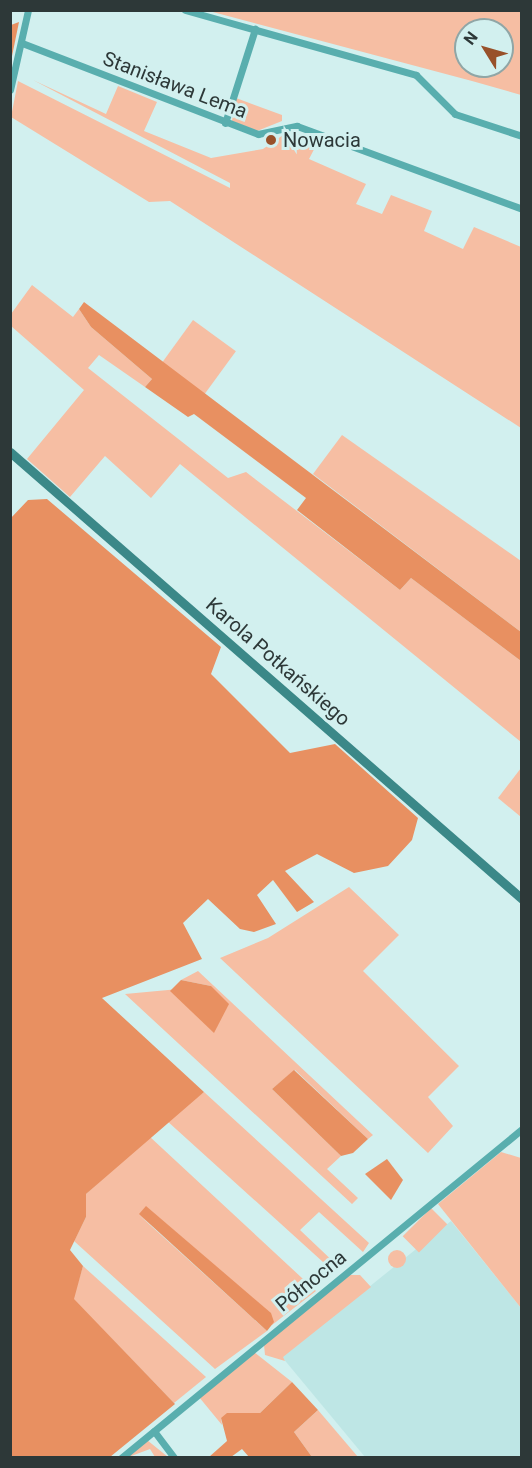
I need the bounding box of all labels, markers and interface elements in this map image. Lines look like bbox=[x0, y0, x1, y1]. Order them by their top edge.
north arrow bbox=[454, 18, 514, 78]
text: N bbox=[460, 28, 482, 48]
street label: Stanisława Lema bbox=[100, 46, 250, 124]
place label: Nowacia bbox=[283, 128, 361, 152]
marker: Nowacia bbox=[264, 133, 278, 147]
street label: Karola Potkańskiego bbox=[201, 593, 355, 731]
street label: Północna bbox=[271, 1245, 351, 1317]

